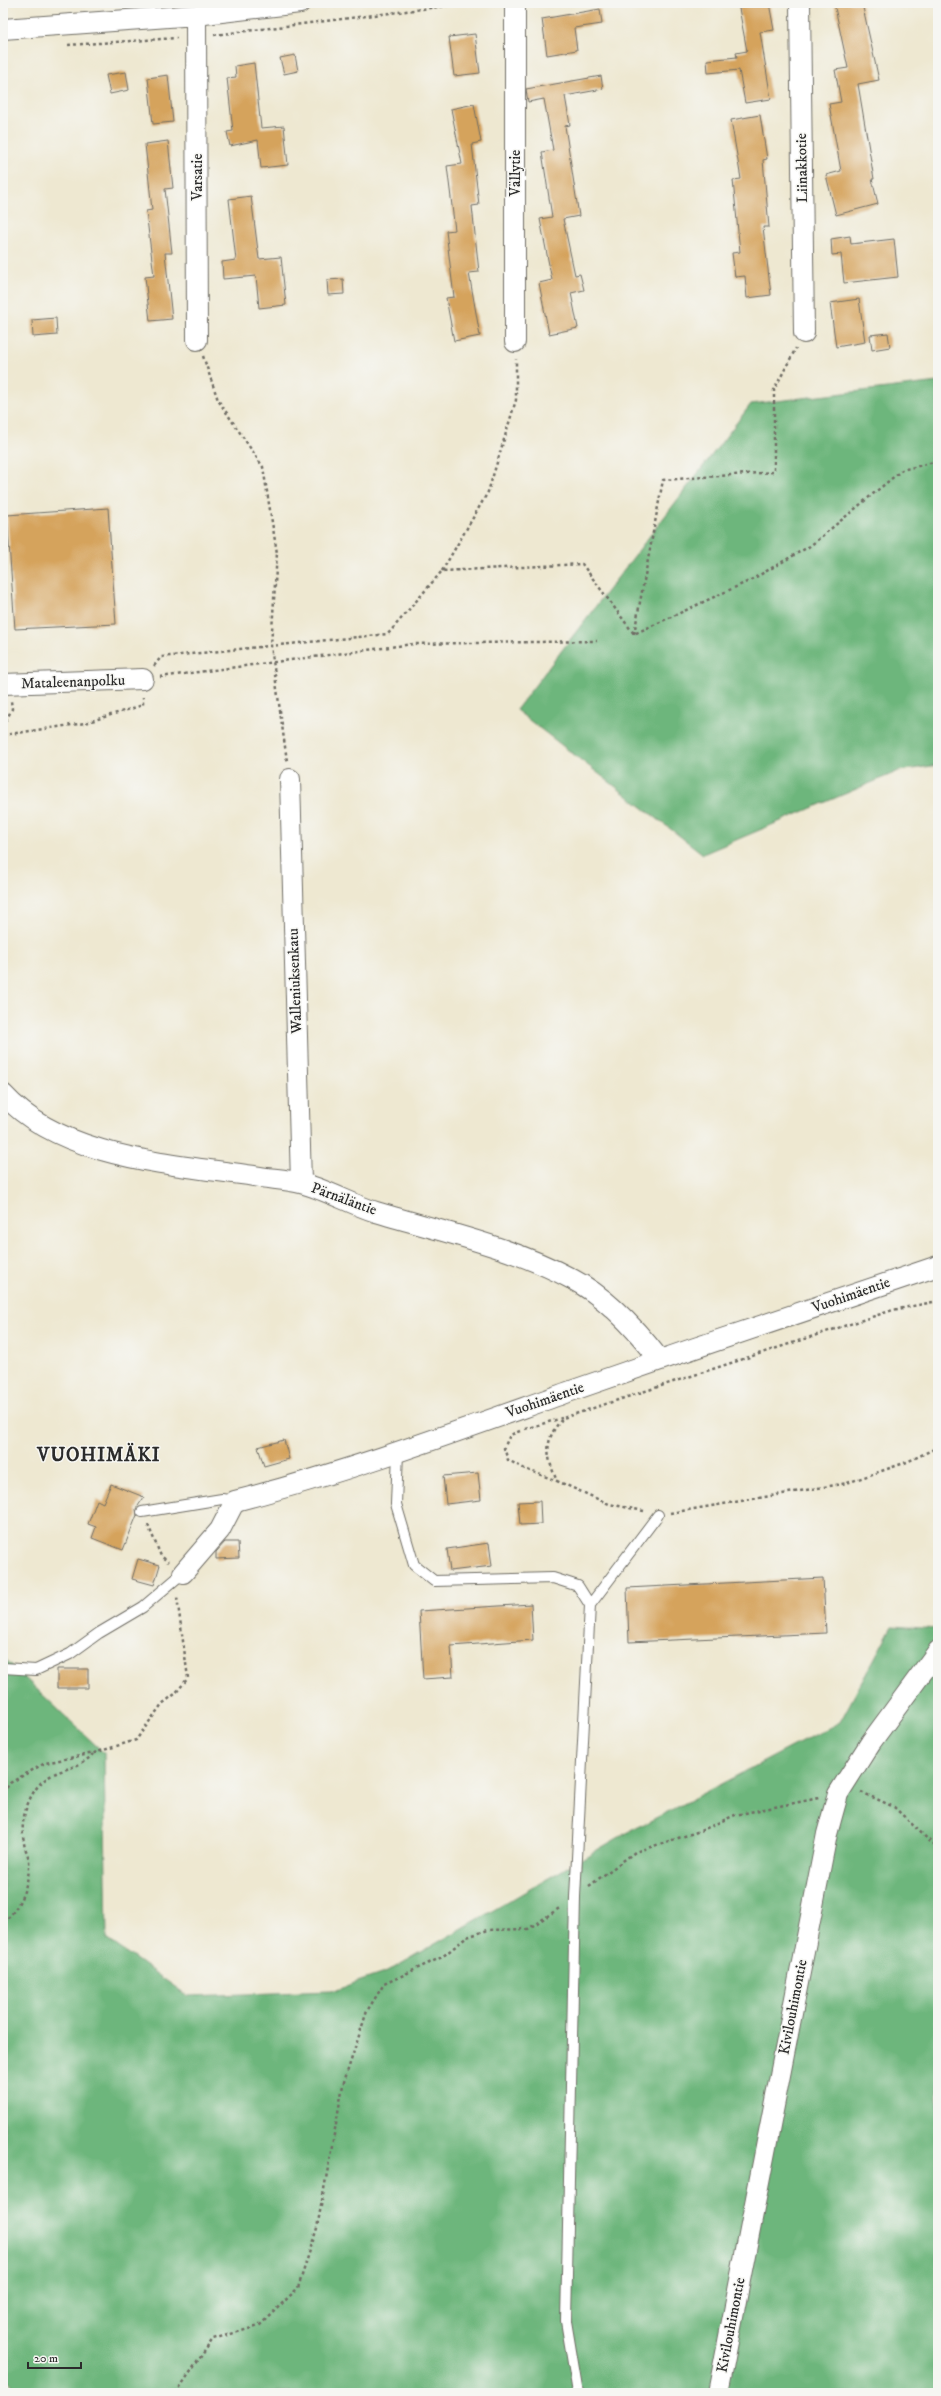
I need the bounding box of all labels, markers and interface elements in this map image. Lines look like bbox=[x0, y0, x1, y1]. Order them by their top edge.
street label: Liinakkotie bbox=[792, 133, 812, 203]
street label: Vällytie bbox=[506, 150, 525, 197]
street label: Varsatie bbox=[188, 154, 207, 201]
street label: Mataleenanpolku bbox=[21, 671, 125, 693]
street label: Walleniuksenkatu bbox=[284, 928, 306, 1035]
street label: Pärnäläntie bbox=[309, 1178, 379, 1220]
street label: Vuohimäentie bbox=[808, 1273, 893, 1318]
street label: Vuohimäentie bbox=[502, 1378, 587, 1423]
district label: VUOHIMÄKI bbox=[36, 1442, 161, 1467]
street label: Kivilouhimontie bbox=[774, 1958, 812, 2056]
street label: Kivilouhimontie bbox=[712, 2276, 750, 2374]
scale bar bbox=[28, 2344, 81, 2370]
text: 20 m bbox=[34, 2351, 58, 2366]

